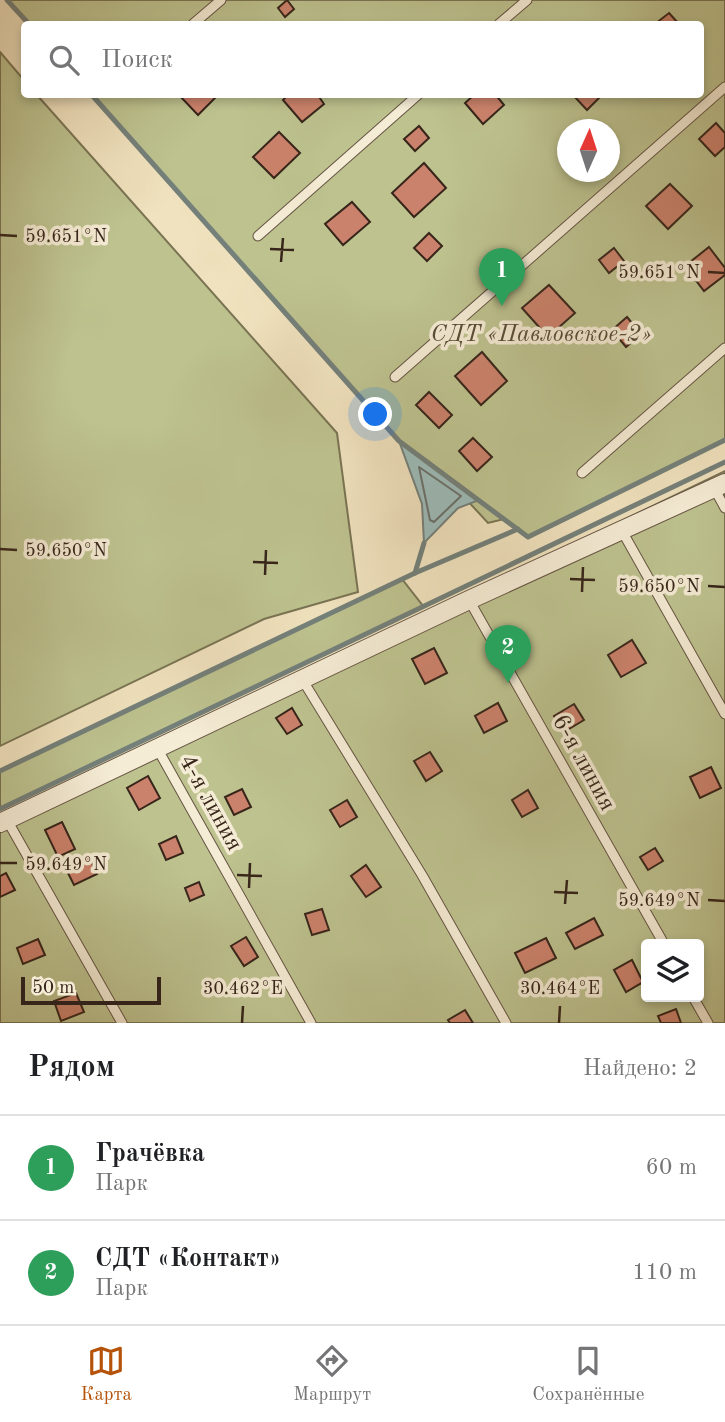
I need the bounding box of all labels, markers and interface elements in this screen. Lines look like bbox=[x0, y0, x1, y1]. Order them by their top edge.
search box bbox=[21, 21, 704, 98]
icon: search bbox=[45, 41, 83, 79]
text: Поиск bbox=[101, 47, 173, 73]
north arrow bbox=[557, 119, 620, 182]
text: 59.651°N bbox=[25, 228, 107, 246]
pin: 1 bbox=[479, 248, 525, 306]
text: 59.651°N bbox=[618, 264, 700, 282]
park label: СДТ «Павловское-2» bbox=[430, 323, 652, 347]
your location bbox=[358, 397, 392, 431]
text: 59.650°N bbox=[25, 542, 107, 560]
text: 59.650°N bbox=[618, 578, 700, 596]
pin: 2 bbox=[485, 625, 531, 683]
street label: 6-я линия bbox=[547, 711, 619, 815]
street label: 4-я линия bbox=[174, 751, 246, 855]
text: 59.649°N bbox=[25, 856, 107, 874]
text: 59.649°N bbox=[618, 892, 700, 910]
map controls bbox=[641, 939, 704, 1002]
button: layers bbox=[641, 939, 704, 1002]
scale bar bbox=[21, 974, 161, 1006]
text: 50 m bbox=[32, 979, 74, 998]
text: 30.462°E bbox=[203, 980, 283, 998]
text: 30.464°E bbox=[520, 980, 600, 998]
text: Рядом bbox=[28, 1053, 115, 1083]
text: Найдено: 2 bbox=[583, 1057, 697, 1080]
text: Грачёвка bbox=[95, 1141, 205, 1167]
text: 1 bbox=[44, 1156, 58, 1179]
text: 60 m bbox=[646, 1156, 697, 1179]
text: Парк bbox=[95, 1172, 148, 1195]
text: СДТ «Контакт» bbox=[95, 1246, 281, 1272]
text: 2 bbox=[44, 1261, 58, 1284]
text: 110 m bbox=[632, 1261, 697, 1284]
text: Парк bbox=[95, 1277, 148, 1300]
tab: Карта bbox=[81, 1342, 132, 1407]
tab: Маршрут bbox=[293, 1342, 371, 1407]
tab: Сохранённые bbox=[532, 1342, 644, 1407]

